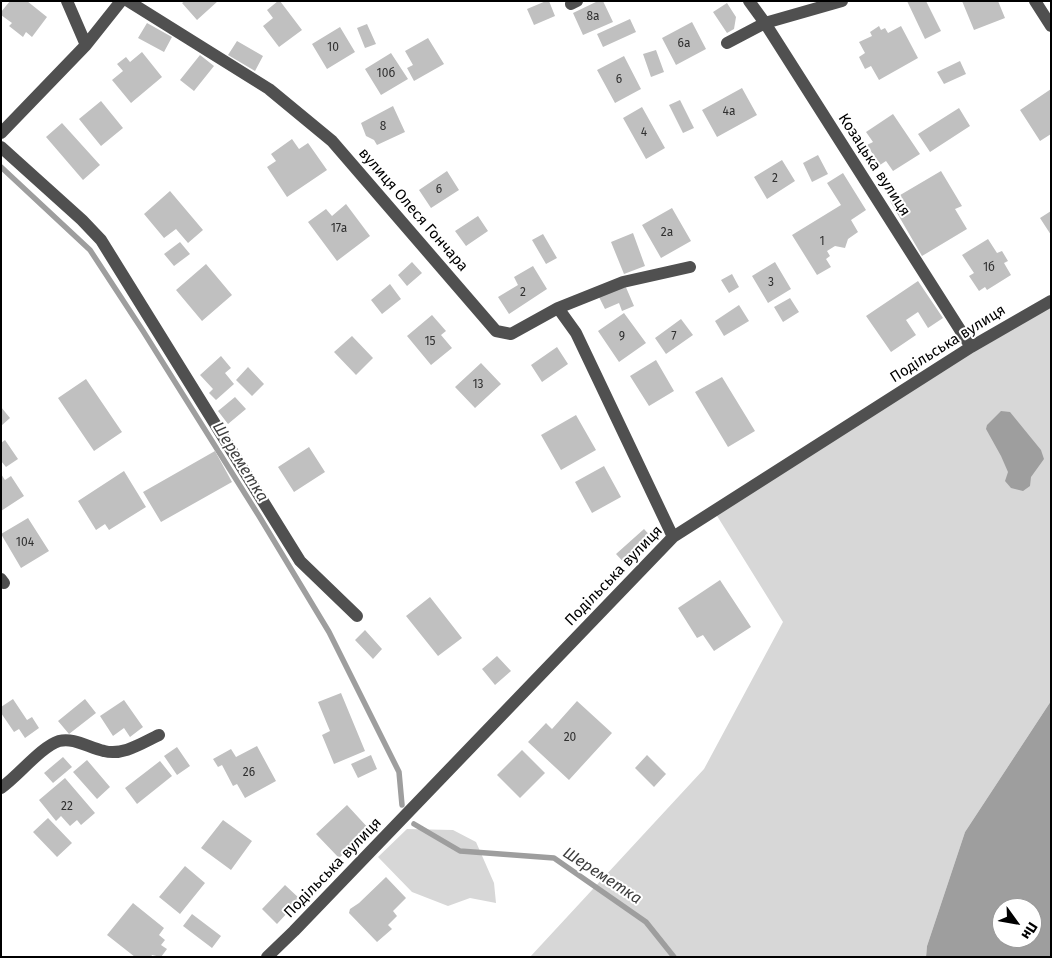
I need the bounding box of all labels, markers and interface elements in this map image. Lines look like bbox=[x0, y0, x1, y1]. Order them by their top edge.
house number: 8а bbox=[586, 10, 600, 24]
house number: 6а bbox=[678, 37, 690, 51]
house number: 10 bbox=[327, 41, 339, 55]
house number: 10б bbox=[377, 67, 395, 81]
house number: 6 bbox=[616, 73, 622, 87]
house number: 4а bbox=[723, 105, 735, 119]
street label: Козацька вулиця bbox=[834, 110, 914, 220]
house number: 8 bbox=[380, 120, 386, 134]
house number: 4 bbox=[641, 126, 647, 140]
street label: вулиця Олеся Гончара bbox=[354, 145, 472, 275]
house number: 2 bbox=[772, 172, 778, 186]
house number: 6 bbox=[436, 183, 442, 197]
house number: 17а bbox=[331, 222, 347, 236]
house number: 2а bbox=[661, 226, 673, 240]
house number: 1 bbox=[819, 235, 825, 249]
house number: 1б bbox=[983, 261, 995, 275]
house number: 3 bbox=[768, 276, 774, 290]
house number: 2 bbox=[520, 286, 526, 300]
street label: Подільська вулиця bbox=[887, 301, 1009, 387]
house number: 9 bbox=[619, 330, 625, 344]
house number: 7 bbox=[671, 330, 677, 344]
house number: 15 bbox=[424, 335, 436, 349]
house number: 13 bbox=[472, 378, 484, 392]
water label: Шереметка bbox=[208, 419, 272, 505]
street label: Подільська вулиця bbox=[562, 522, 666, 630]
house number: 104 bbox=[16, 536, 34, 550]
house number: 20 bbox=[564, 731, 576, 745]
house number: 26 bbox=[243, 766, 255, 780]
house number: 22 bbox=[61, 800, 73, 814]
street label: Подільська вулиця bbox=[281, 814, 385, 922]
water label: Шереметка bbox=[559, 843, 645, 909]
north arrow bbox=[992, 898, 1042, 948]
text: Пн bbox=[1017, 919, 1041, 943]

